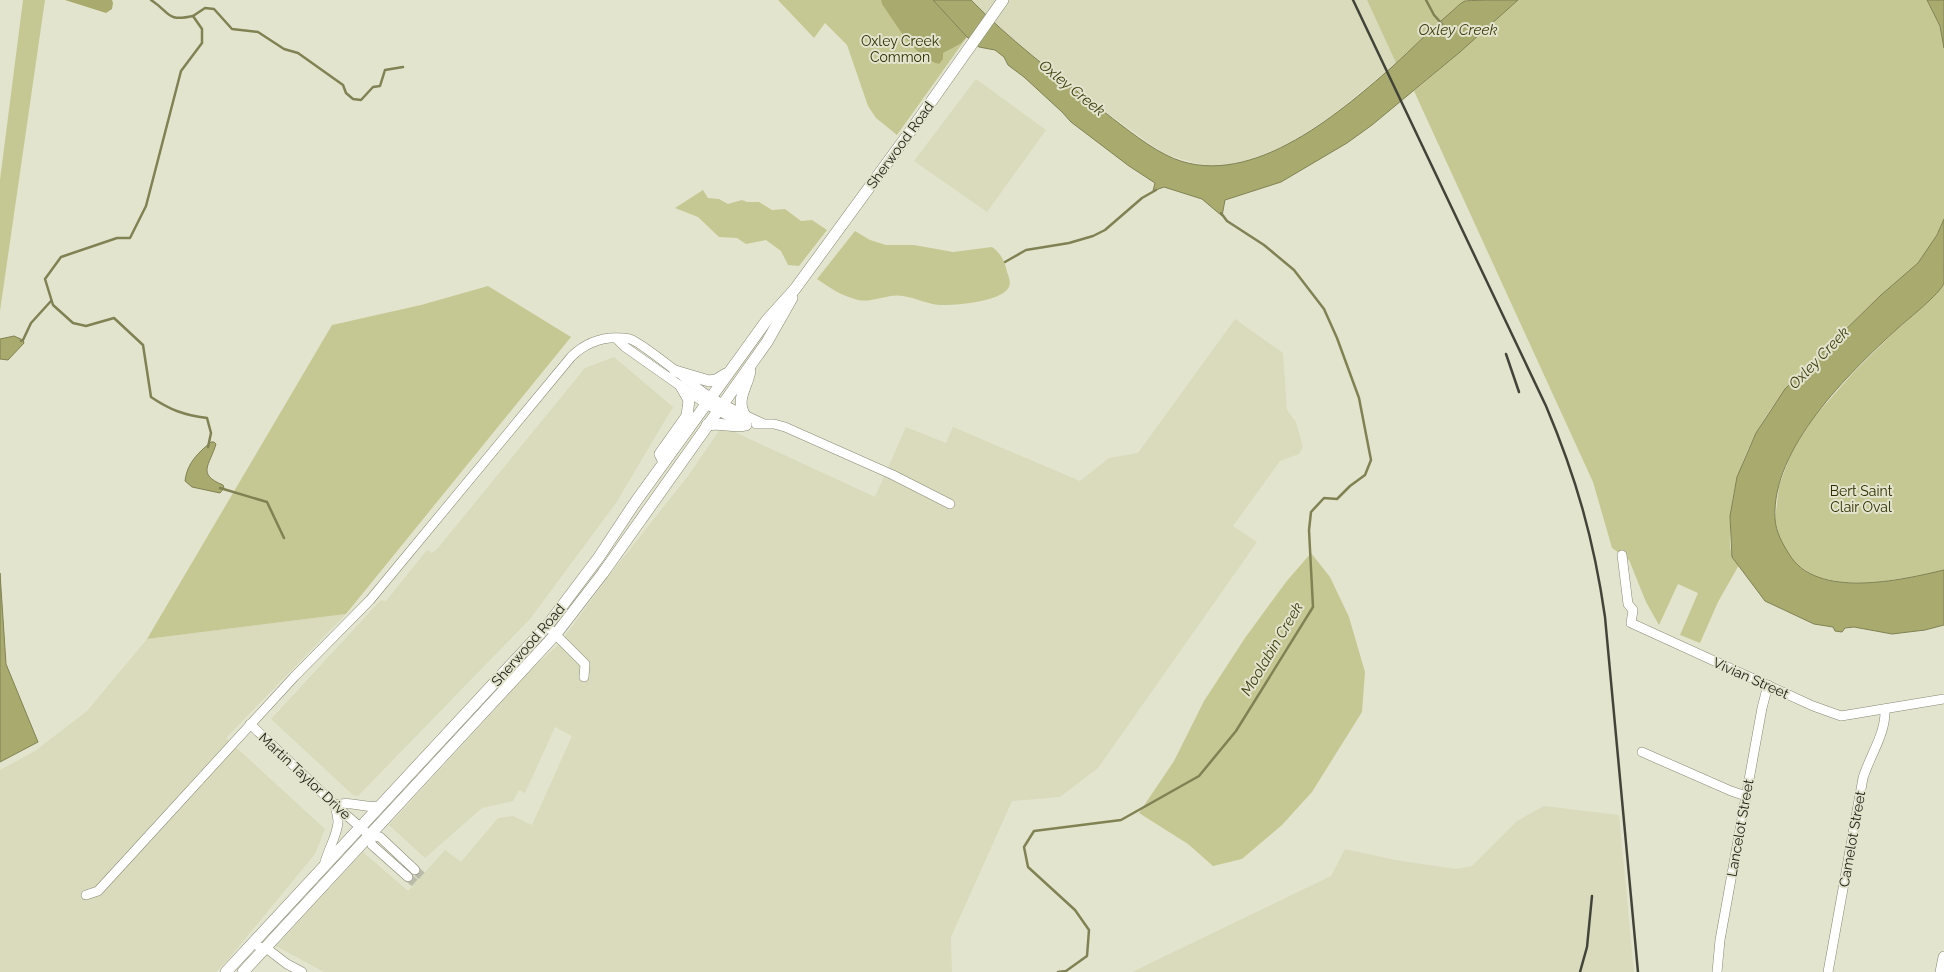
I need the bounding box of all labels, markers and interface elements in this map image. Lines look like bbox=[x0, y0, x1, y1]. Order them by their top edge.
water label: Oxley Creek bbox=[1418, 21, 1498, 39]
park label: Oxley Creek Common bbox=[861, 33, 940, 65]
water label: Oxley Creek bbox=[1036, 56, 1108, 120]
street label: Sherwood Road bbox=[863, 98, 937, 192]
water label: Oxley Creek bbox=[1785, 323, 1853, 393]
park label: Bert Saint Clair Oval bbox=[1830, 483, 1893, 515]
water label: Moolabin Creek bbox=[1237, 599, 1307, 699]
street label: Sherwood Road bbox=[488, 601, 568, 689]
street label: Vivian Street bbox=[1711, 654, 1792, 702]
street label: Martin Taylor Drive bbox=[256, 729, 354, 823]
street label: Lancelot Street bbox=[1724, 778, 1757, 878]
street label: Camelot Street bbox=[1836, 789, 1868, 888]

